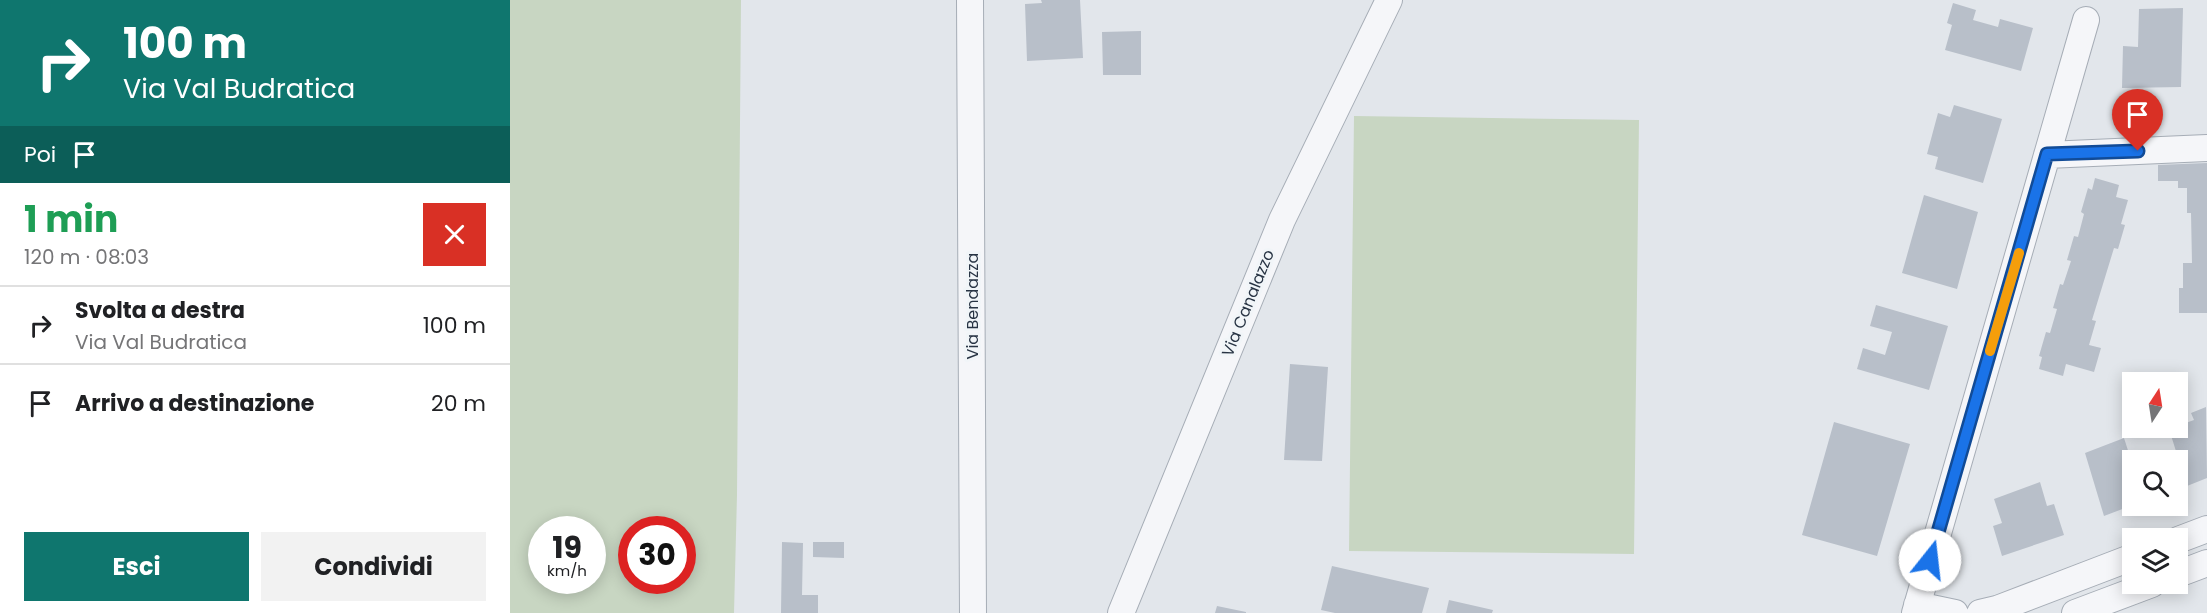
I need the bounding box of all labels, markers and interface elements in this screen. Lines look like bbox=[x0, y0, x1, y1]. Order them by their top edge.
text: 100 m bbox=[123, 14, 247, 73]
icon: right bbox=[24, 24, 102, 102]
text: Via Val Budratica bbox=[123, 70, 355, 107]
pin bbox=[2112, 89, 2163, 151]
icon: arrive bbox=[2121, 98, 2154, 131]
icon: arrive bbox=[68, 138, 101, 171]
text: Poi bbox=[24, 139, 56, 170]
text: 1 min bbox=[24, 194, 118, 245]
button: close bbox=[423, 203, 486, 266]
text: 120 m · 08:03 bbox=[24, 243, 149, 271]
street label: Via Canalazzo bbox=[1216, 246, 1280, 360]
street label: Via Bendazza bbox=[961, 253, 984, 359]
text: Svolta a destra bbox=[75, 295, 245, 326]
icon: right bbox=[24, 309, 57, 342]
text: 100 m bbox=[423, 310, 486, 341]
text: Via Val Budratica bbox=[75, 328, 247, 356]
north arrow bbox=[2122, 372, 2188, 438]
map controls bbox=[2122, 372, 2188, 594]
icon: arrive bbox=[24, 387, 57, 420]
text: Arrivo a destinazione bbox=[75, 388, 314, 419]
text: 20 m bbox=[431, 388, 486, 419]
button: search bbox=[2122, 450, 2188, 516]
speed limit sign: 30 bbox=[618, 516, 696, 594]
text: 19 bbox=[552, 526, 582, 569]
position arrow bbox=[1898, 528, 1962, 592]
button: layers bbox=[2122, 528, 2188, 594]
button: Esci bbox=[24, 532, 249, 601]
button: Condividi bbox=[261, 532, 486, 601]
text: km/h bbox=[547, 560, 587, 581]

